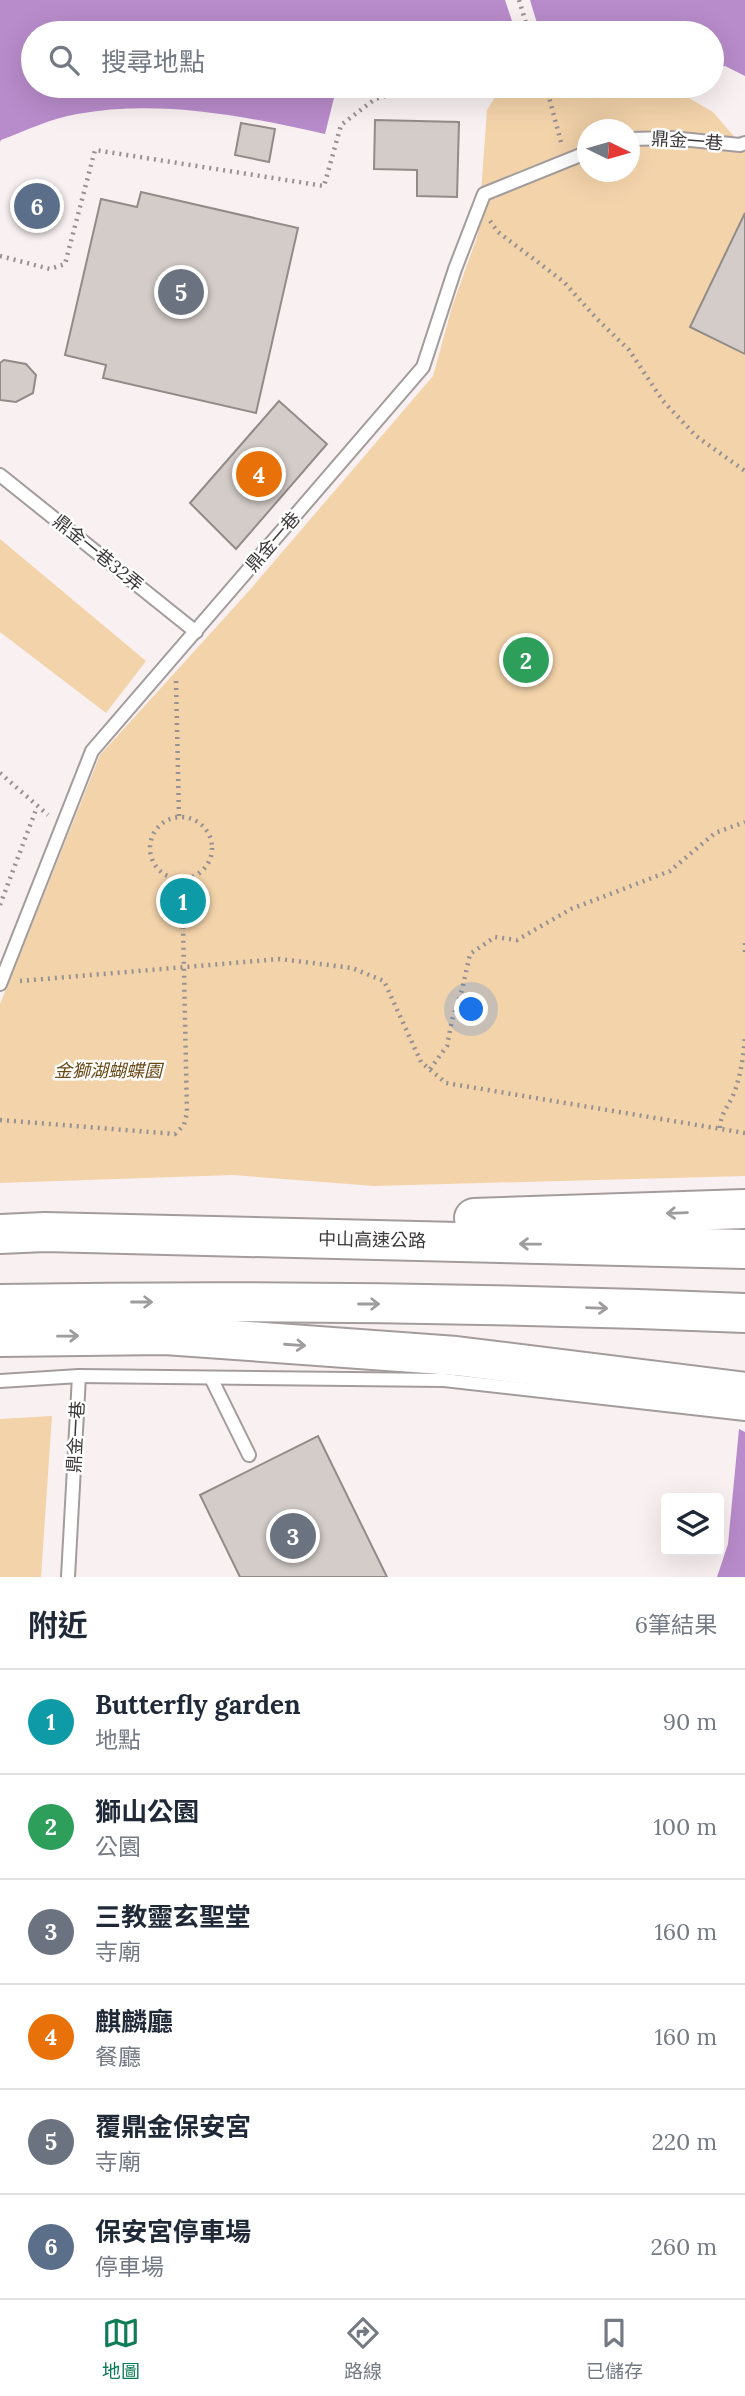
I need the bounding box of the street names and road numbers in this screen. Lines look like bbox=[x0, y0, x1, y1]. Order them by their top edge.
street label: 鼎金一巷 bbox=[650, 127, 724, 154]
street label: 鼎金一巷 bbox=[240, 507, 305, 576]
street label: 鼎金一巷32弄 bbox=[48, 509, 148, 596]
street label: 中山高速公路 bbox=[318, 1227, 426, 1252]
street label: 鼎金一巷 bbox=[62, 1400, 89, 1474]

